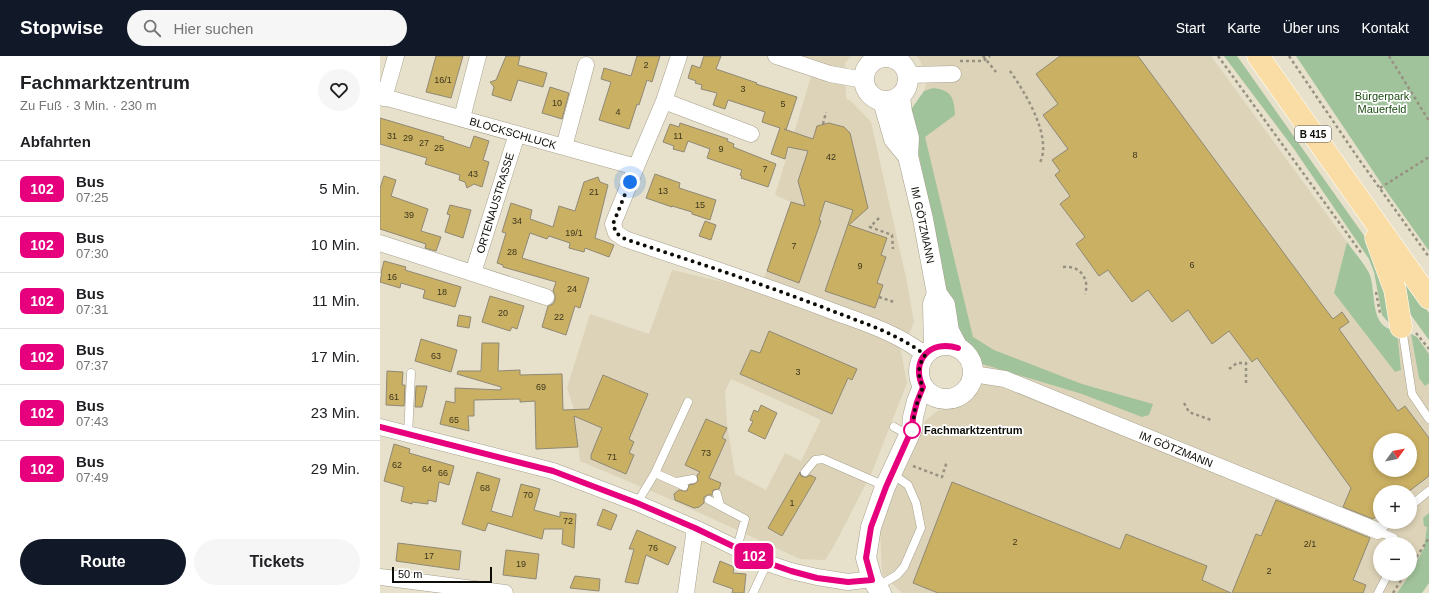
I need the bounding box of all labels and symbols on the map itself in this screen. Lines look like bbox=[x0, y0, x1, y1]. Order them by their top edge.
house number: 2 bbox=[643, 60, 649, 70]
house number: 16/1 bbox=[434, 75, 452, 85]
house number: 3 bbox=[740, 84, 746, 94]
park label: Bürgerpark Mauerfeld bbox=[1355, 90, 1410, 115]
house number: 10 bbox=[552, 98, 562, 108]
house number: 5 bbox=[780, 99, 786, 109]
house number: 4 bbox=[615, 107, 621, 117]
street label: BLOCKSCHLUCK bbox=[468, 115, 558, 151]
road number: B 415 bbox=[1295, 126, 1331, 142]
house number: 31 bbox=[387, 131, 397, 141]
house number: 11 bbox=[673, 131, 683, 141]
house number: 29 bbox=[403, 133, 413, 143]
house number: 27 bbox=[419, 138, 429, 148]
house number: 25 bbox=[434, 143, 444, 153]
house number: 9 bbox=[718, 144, 724, 154]
house number: 8 bbox=[1132, 150, 1138, 160]
street label: ORTENAUSTRASSE bbox=[474, 151, 516, 255]
house number: 42 bbox=[826, 152, 836, 162]
house number: 7 bbox=[762, 164, 768, 174]
house number: 43 bbox=[468, 169, 478, 179]
your location bbox=[620, 172, 640, 192]
street label: IM GÖTZMANN bbox=[909, 185, 937, 265]
house number: 13 bbox=[658, 186, 668, 196]
house number: 21 bbox=[589, 187, 599, 197]
house number: 15 bbox=[695, 200, 705, 210]
house number: 39 bbox=[404, 210, 414, 220]
house number: 34 bbox=[512, 216, 522, 226]
house number: 19/1 bbox=[565, 228, 583, 238]
house number: 7 bbox=[791, 241, 797, 251]
house number: 28 bbox=[507, 247, 517, 257]
house number: 6 bbox=[1189, 260, 1195, 270]
house number: 9 bbox=[857, 261, 863, 271]
house number: 16 bbox=[387, 272, 397, 282]
house number: 24 bbox=[567, 284, 577, 294]
house number: 18 bbox=[437, 287, 447, 297]
house number: 20 bbox=[498, 308, 508, 318]
house number: 22 bbox=[554, 312, 564, 322]
house number: 63 bbox=[431, 351, 441, 361]
house number: 3 bbox=[795, 367, 801, 377]
house number: 69 bbox=[536, 382, 546, 392]
house number: 61 bbox=[389, 392, 399, 402]
house number: 65 bbox=[449, 415, 459, 425]
marker: Fachmarktzentrum bbox=[903, 421, 921, 439]
place label: Fachmarktzentrum bbox=[924, 424, 1023, 436]
street label: IM GÖTZMANN bbox=[1137, 429, 1215, 469]
north arrow bbox=[1373, 433, 1417, 477]
house number: 73 bbox=[701, 448, 711, 458]
house number: 71 bbox=[607, 452, 617, 462]
house number: 62 bbox=[392, 460, 402, 470]
house number: 64 bbox=[422, 464, 432, 474]
house number: 66 bbox=[438, 468, 448, 478]
house number: 68 bbox=[480, 483, 490, 493]
house number: 70 bbox=[523, 490, 533, 500]
house number: 1 bbox=[789, 498, 795, 508]
house number: 72 bbox=[563, 516, 573, 526]
house number: 2 bbox=[1012, 537, 1018, 547]
house number: 2/1 bbox=[1304, 539, 1316, 549]
house number: 76 bbox=[648, 543, 658, 553]
line badge: 102 bbox=[731, 543, 777, 569]
house number: 17 bbox=[424, 551, 434, 561]
house number: 19 bbox=[516, 559, 526, 569]
scale bar bbox=[392, 565, 492, 584]
house number: 2 bbox=[1266, 566, 1272, 576]

